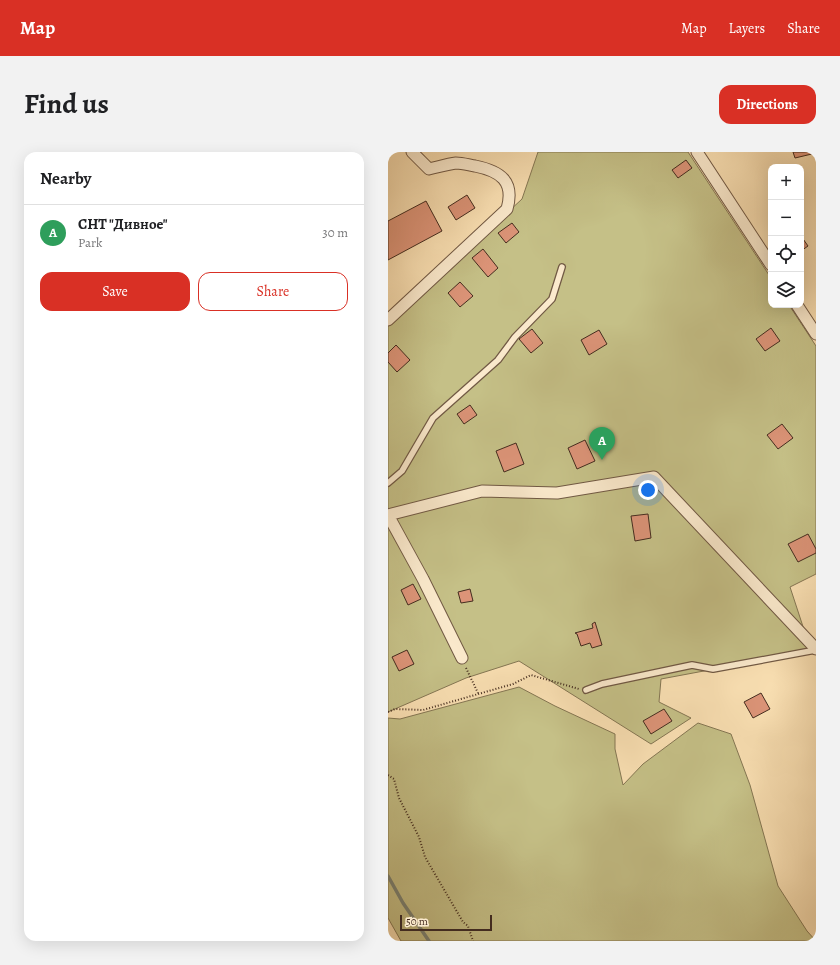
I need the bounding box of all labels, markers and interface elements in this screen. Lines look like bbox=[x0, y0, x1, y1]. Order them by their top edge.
text: Map bbox=[20, 15, 55, 41]
text: Map bbox=[681, 19, 707, 38]
text: Layers bbox=[729, 19, 765, 38]
text: Share bbox=[787, 19, 820, 38]
text: Find us bbox=[24, 85, 109, 123]
button: Directions bbox=[719, 85, 816, 124]
map controls bbox=[768, 164, 804, 308]
button: + bbox=[768, 164, 804, 200]
text: Nearby bbox=[40, 167, 91, 190]
button: − bbox=[768, 200, 804, 236]
text: СНТ "Дивное" bbox=[78, 214, 168, 234]
text: A bbox=[49, 224, 57, 241]
text: 30 m bbox=[322, 224, 348, 241]
text: Park bbox=[78, 234, 102, 251]
button: locate bbox=[768, 236, 804, 272]
button: Save bbox=[40, 272, 190, 311]
button: Share bbox=[198, 272, 348, 311]
button: layers bbox=[768, 272, 804, 308]
pin: A bbox=[589, 427, 615, 460]
your location bbox=[638, 480, 658, 500]
scale bar bbox=[400, 913, 492, 932]
text: 50 m bbox=[406, 914, 428, 929]

